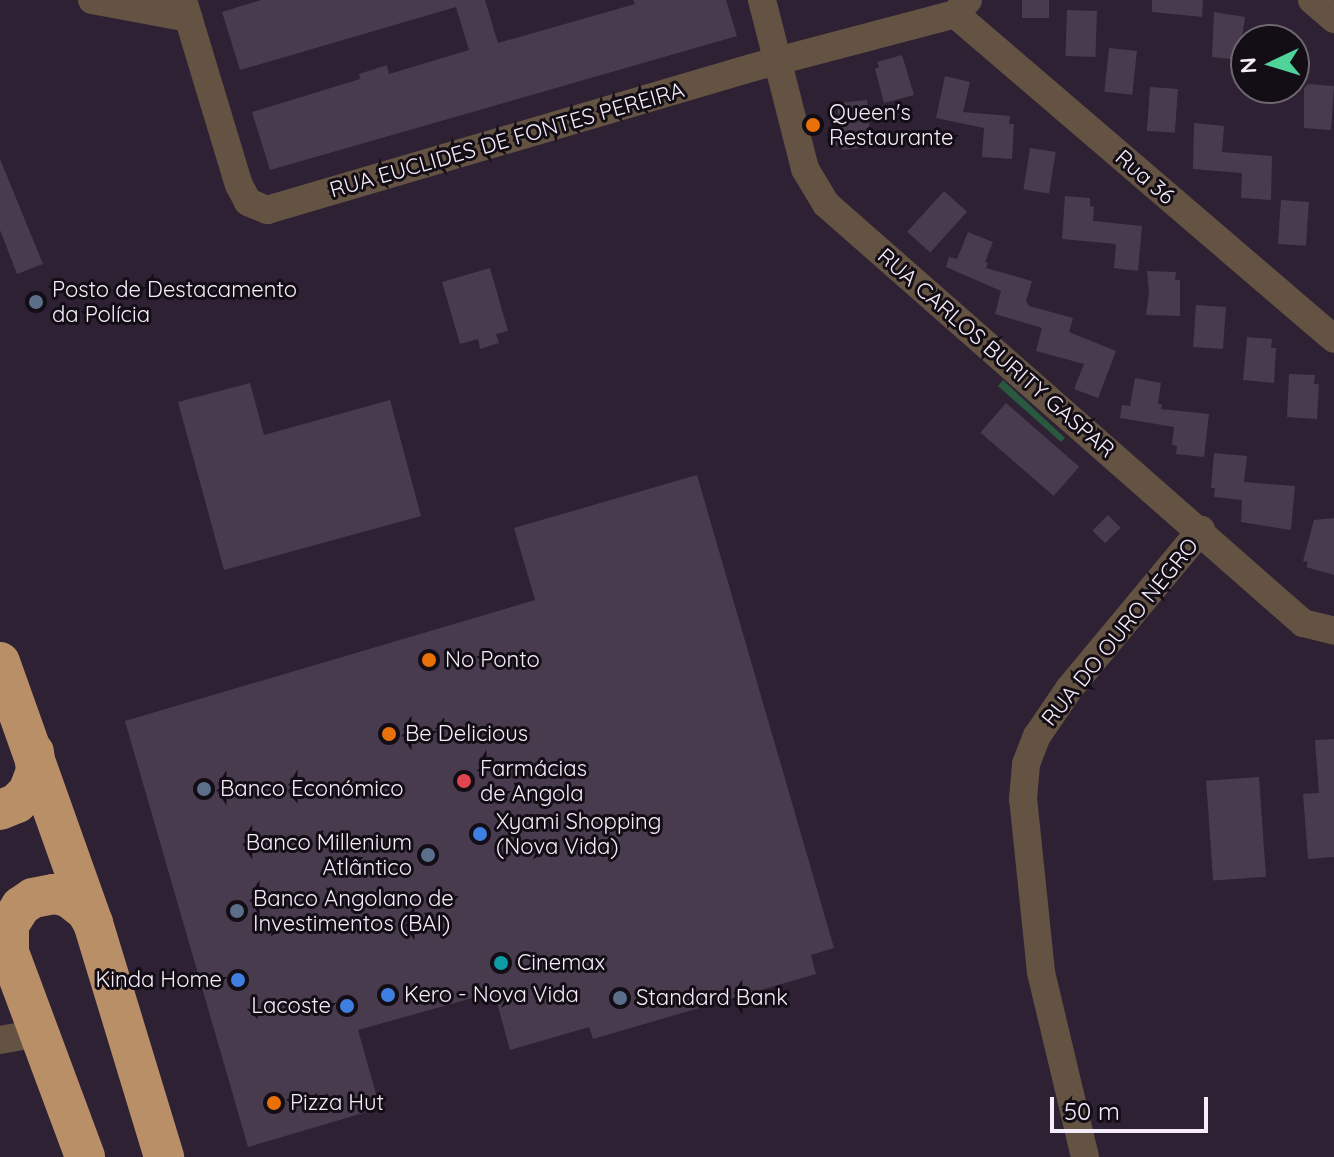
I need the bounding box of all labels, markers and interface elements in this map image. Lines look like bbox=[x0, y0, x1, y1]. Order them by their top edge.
north arrow bbox=[1230, 24, 1310, 104]
text: N bbox=[1234, 56, 1263, 75]
street label: RUA EUCLIDES DE FONTES PEREIRA bbox=[327, 77, 687, 203]
place label: Queen's Restaurante bbox=[829, 99, 953, 150]
marker: Queen's Restaurante bbox=[804, 116, 822, 134]
street label: Rua 36 bbox=[1110, 144, 1180, 210]
street label: RUA CARLOS BURITY GASPAR bbox=[872, 243, 1120, 463]
place label: Posto de Destacamento da Polícia bbox=[52, 276, 297, 328]
marker: Posto de Destacamento da Polícia bbox=[27, 293, 45, 311]
street label: RUA DO OURO NEGRO bbox=[1036, 533, 1204, 731]
place label: No Ponto bbox=[445, 647, 540, 673]
marker: No Ponto bbox=[420, 651, 438, 669]
place label: Be Delicious bbox=[405, 721, 528, 747]
marker: Be Delicious bbox=[380, 725, 398, 743]
place label: Farmácias de Angola bbox=[480, 755, 587, 806]
marker: Farmácias de Angola bbox=[455, 772, 473, 790]
place label: Banco Económico bbox=[220, 776, 404, 802]
marker: Banco Económico bbox=[195, 780, 213, 798]
place label: Xyami Shopping (Nova Vida) bbox=[496, 808, 661, 860]
marker: Xyami Shopping (Nova Vida) bbox=[471, 825, 489, 843]
place label: Banco Millenium Atlântico bbox=[246, 829, 412, 880]
marker: Banco Millenium Atlântico bbox=[419, 846, 437, 864]
place label: Banco Angolano de Investimentos (BAI) bbox=[253, 885, 454, 936]
marker: Banco Angolano de Investimentos (BAI) bbox=[228, 902, 246, 920]
place label: Cinemax bbox=[517, 950, 605, 976]
marker: Cinemax bbox=[492, 954, 510, 972]
place label: Kinda Home bbox=[95, 967, 222, 993]
marker: Kinda Home bbox=[229, 971, 247, 989]
place label: Kero - Nova Vida bbox=[404, 982, 579, 1008]
place label: Standard Bank bbox=[636, 985, 788, 1011]
marker: Kero - Nova Vida bbox=[379, 986, 397, 1004]
marker: Standard Bank bbox=[611, 989, 629, 1007]
place label: Lacoste bbox=[251, 993, 331, 1019]
marker: Lacoste bbox=[338, 997, 356, 1015]
scale bar bbox=[1054, 1081, 1212, 1131]
place label: Pizza Hut bbox=[290, 1090, 384, 1116]
marker: Pizza Hut bbox=[265, 1094, 283, 1112]
text: 50 m bbox=[1064, 1096, 1120, 1126]

